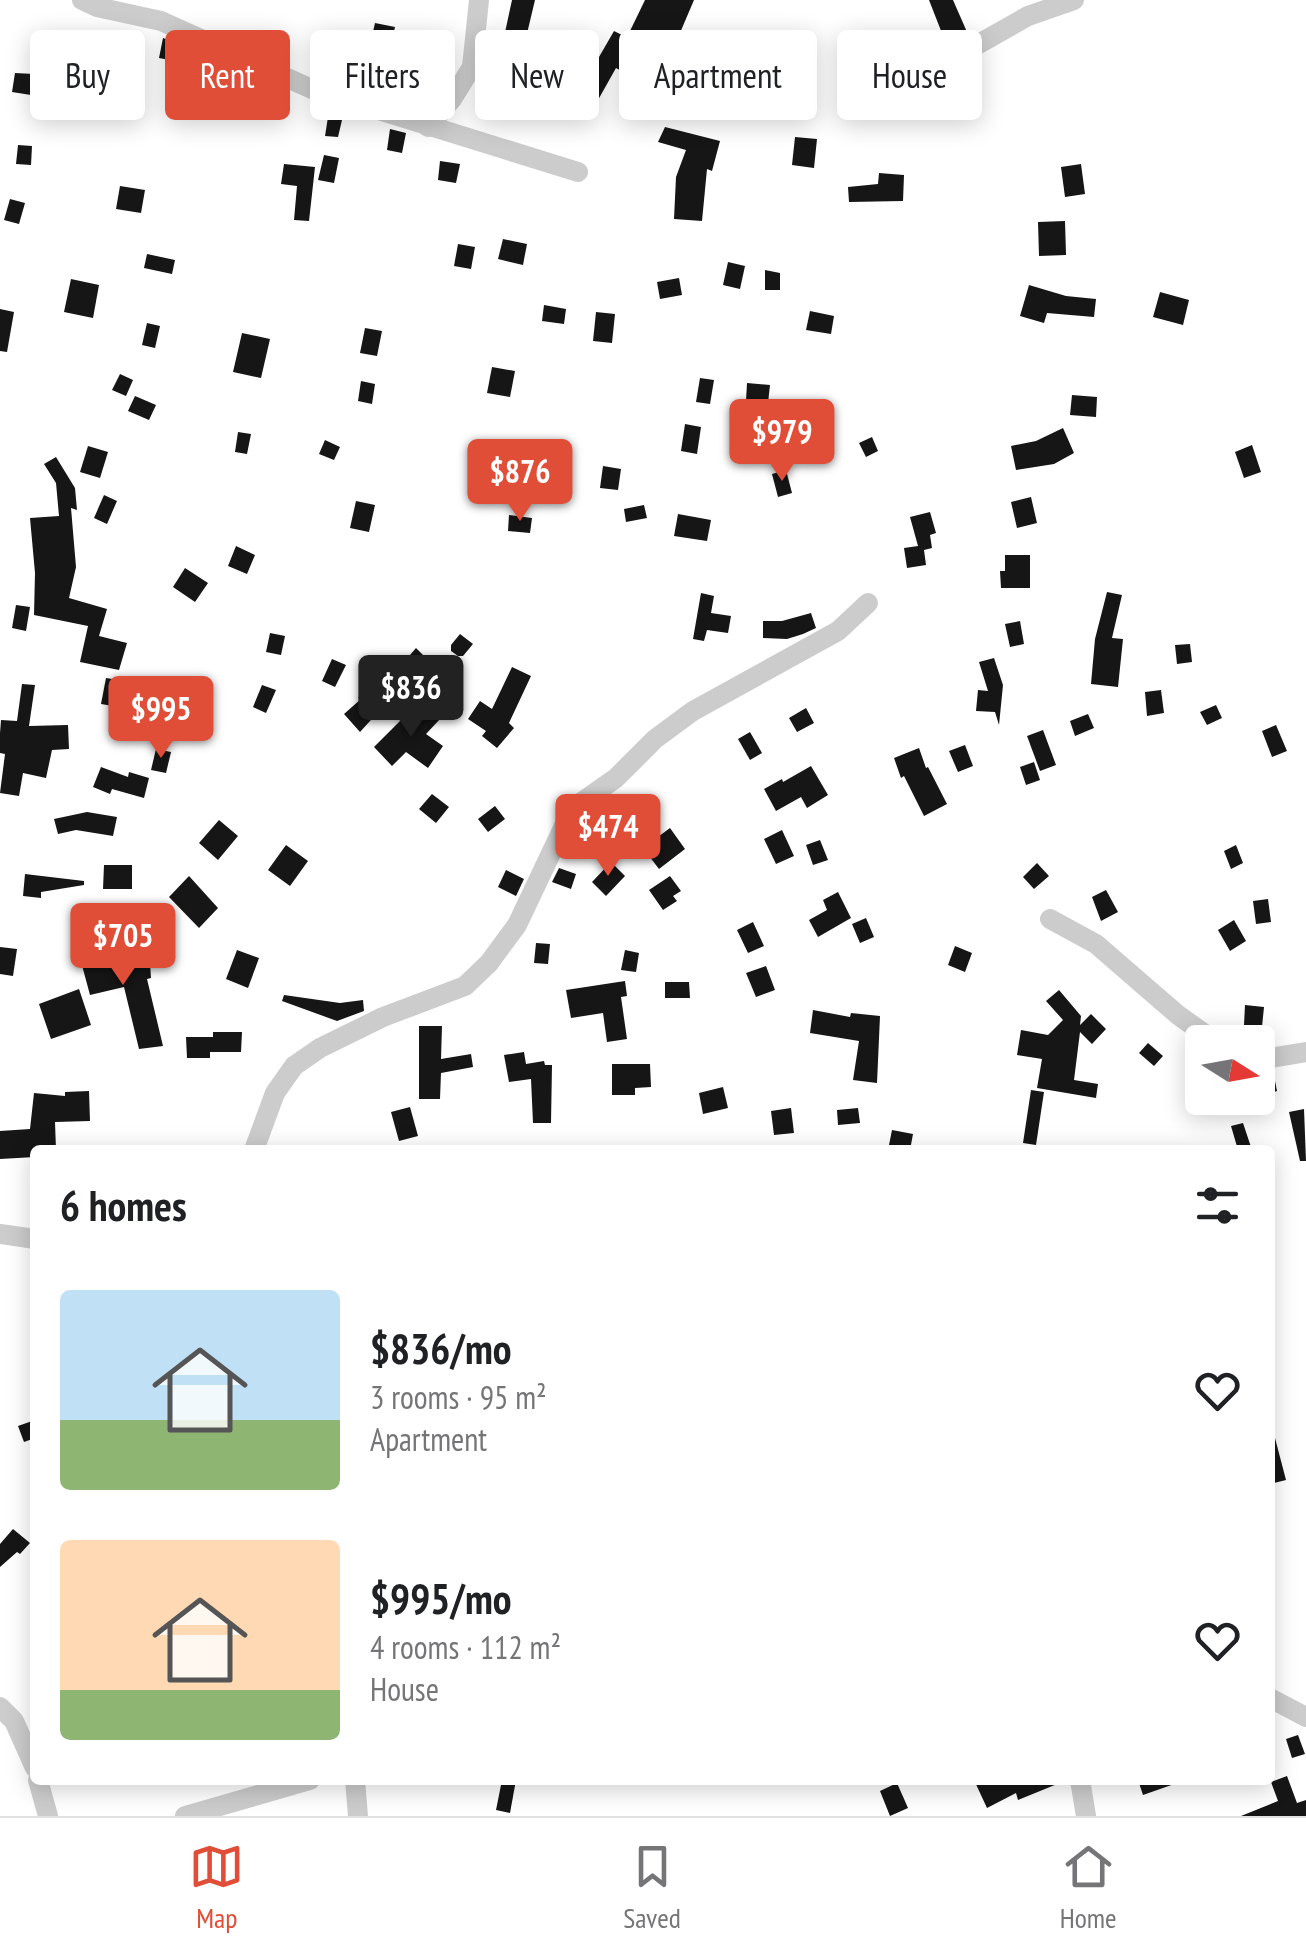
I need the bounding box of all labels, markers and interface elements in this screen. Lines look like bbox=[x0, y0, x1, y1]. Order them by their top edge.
chip: Buy bbox=[30, 30, 145, 120]
chip: Rent bbox=[165, 30, 290, 120]
chip: Filters bbox=[310, 30, 455, 120]
chip: New bbox=[475, 30, 599, 120]
chip: Apartment bbox=[619, 30, 817, 120]
chip: House bbox=[837, 30, 982, 120]
pin: $979 bbox=[723, 399, 841, 484]
text: $979 bbox=[751, 410, 813, 452]
pin: $876 bbox=[461, 439, 579, 524]
text: $876 bbox=[489, 450, 551, 492]
pin: $836 bbox=[352, 655, 470, 740]
text: $836 bbox=[380, 666, 442, 708]
pin: $995 bbox=[102, 676, 220, 761]
text: $995 bbox=[130, 687, 192, 729]
pin: $474 bbox=[549, 794, 667, 879]
text: $474 bbox=[577, 805, 639, 847]
pin: $705 bbox=[64, 903, 182, 988]
text: $705 bbox=[92, 914, 154, 956]
north arrow bbox=[1185, 1025, 1275, 1115]
map controls bbox=[1185, 1025, 1275, 1115]
text: 6 homes bbox=[60, 1178, 187, 1233]
icon: filters bbox=[1190, 1178, 1245, 1233]
text: $836/mo bbox=[370, 1321, 512, 1376]
icon: home bbox=[140, 1330, 260, 1450]
icon: heart bbox=[1190, 1363, 1245, 1418]
text: 3 rooms · 95 m² bbox=[370, 1376, 547, 1418]
text: Apartment bbox=[370, 1418, 487, 1460]
text: $995/mo bbox=[370, 1571, 512, 1626]
icon: home bbox=[140, 1580, 260, 1700]
icon: heart bbox=[1190, 1613, 1245, 1668]
text: 4 rooms · 112 m² bbox=[370, 1626, 561, 1668]
text: House bbox=[370, 1668, 439, 1710]
tab: Map bbox=[189, 1839, 244, 1936]
tab: Saved bbox=[623, 1839, 681, 1936]
tab: Home bbox=[1060, 1839, 1117, 1936]

